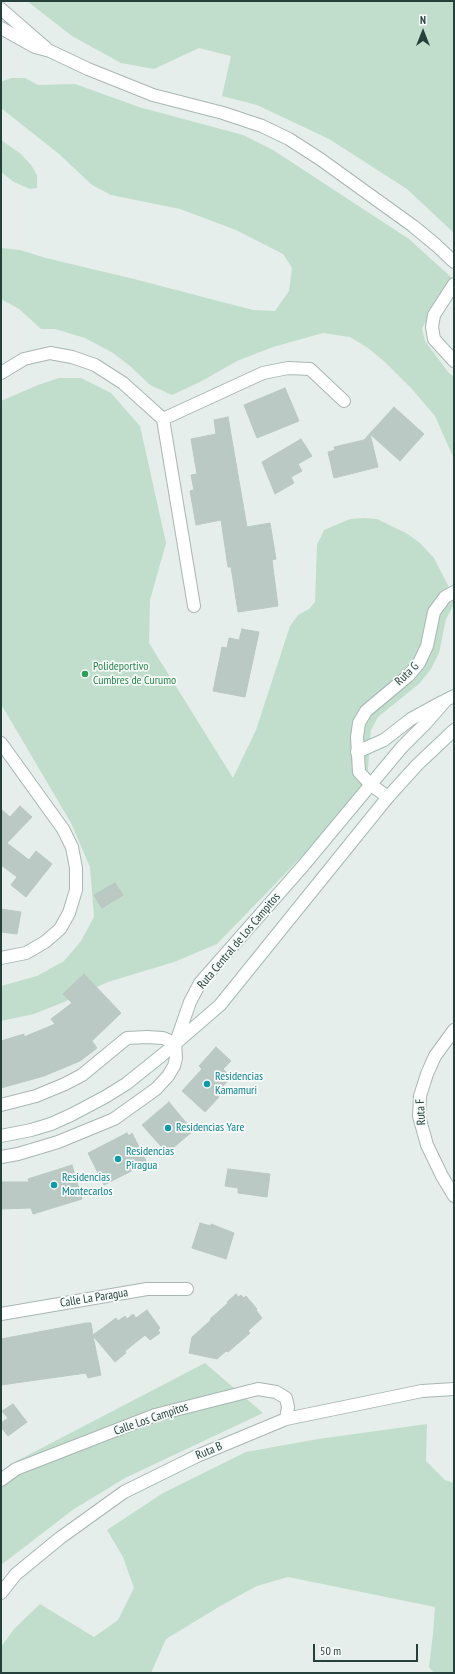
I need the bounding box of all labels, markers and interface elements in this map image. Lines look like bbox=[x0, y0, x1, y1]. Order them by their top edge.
north arrow bbox=[403, 12, 443, 52]
text: N bbox=[420, 13, 426, 27]
street label: Ruta G bbox=[392, 659, 422, 689]
place label: Polideportivo Cumbres de Curumo bbox=[93, 660, 176, 688]
marker: Polideportivo Cumbres de Curumo bbox=[80, 669, 90, 679]
street label: Ruta Central de Los Campitos bbox=[195, 890, 283, 992]
place label: Residencias Kamamuri bbox=[215, 1070, 263, 1098]
marker: Residencias Kamamuri bbox=[202, 1079, 212, 1089]
street label: Ruta F bbox=[413, 1098, 429, 1126]
place label: Residencias Yare bbox=[176, 1121, 244, 1135]
marker: Residencias Yare bbox=[163, 1123, 173, 1133]
place label: Residencias Piragua bbox=[126, 1145, 174, 1173]
marker: Residencias Piragua bbox=[113, 1154, 123, 1164]
place label: Residencias Montecarlos bbox=[62, 1171, 113, 1199]
marker: Residencias Montecarlos bbox=[49, 1180, 59, 1190]
street label: Calle La Paragua bbox=[59, 1286, 129, 1310]
street label: Calle Los Campitos bbox=[112, 1400, 190, 1438]
street label: Ruta B bbox=[194, 1439, 224, 1463]
scale bar bbox=[315, 1636, 420, 1662]
text: 50 m bbox=[320, 1643, 341, 1658]

